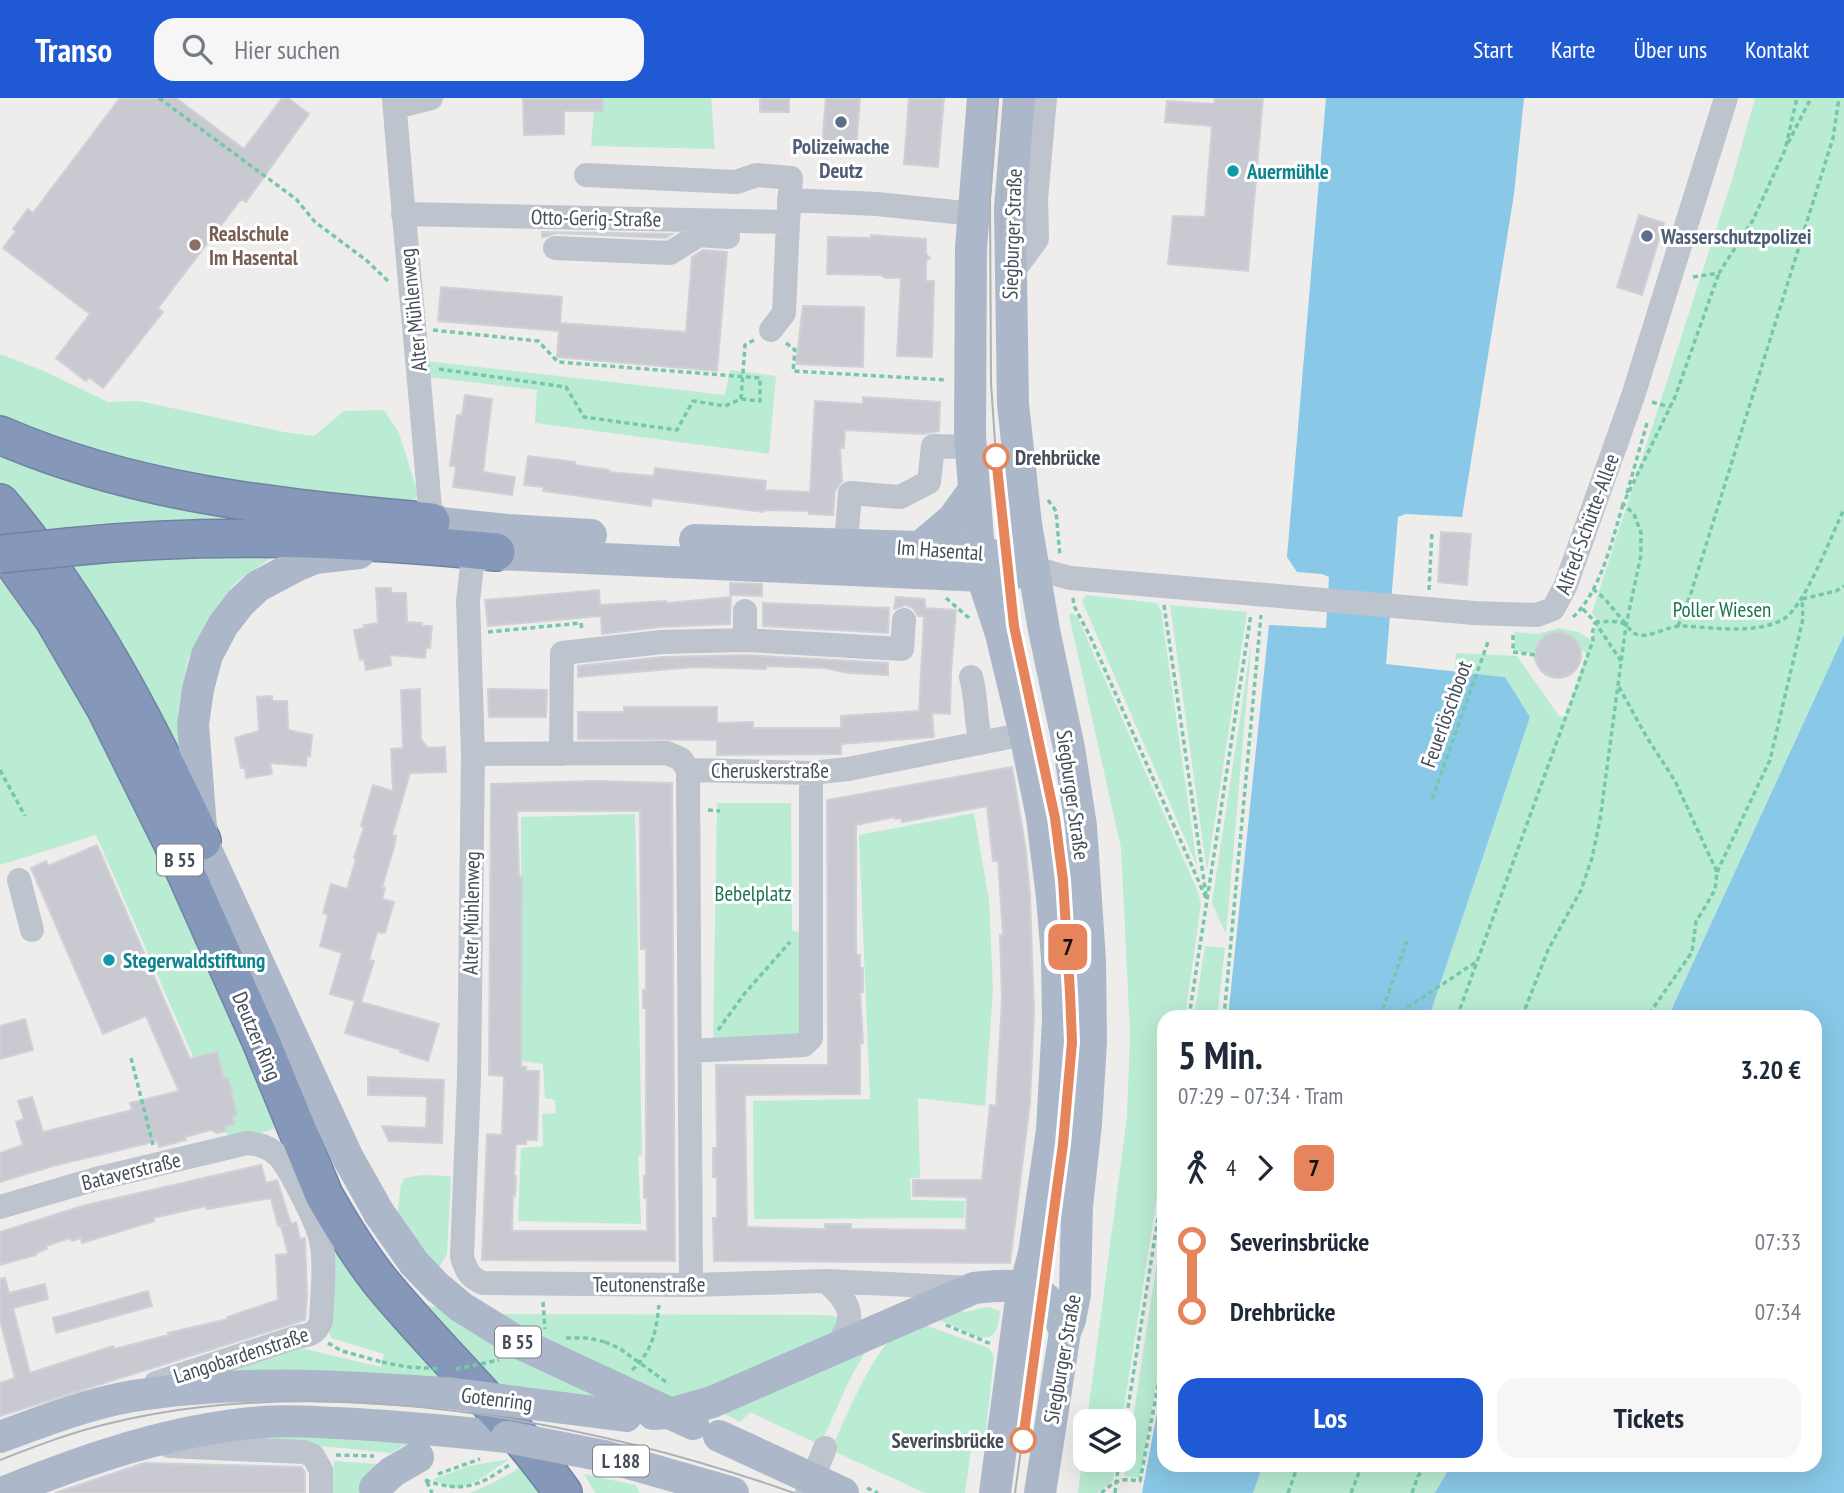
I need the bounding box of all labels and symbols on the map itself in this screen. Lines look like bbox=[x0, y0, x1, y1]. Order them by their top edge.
marker: Polizeiwache Deutz bbox=[833, 114, 849, 130]
place label: Polizeiwache Deutz bbox=[792, 133, 890, 184]
place label: Auermühle bbox=[1246, 158, 1329, 185]
marker: Auermühle bbox=[1225, 163, 1241, 179]
street label: Siegburger Straße bbox=[996, 168, 1028, 300]
street label: Otto-Gerig-Straße bbox=[531, 203, 661, 233]
place label: Realschule Im Hasental bbox=[209, 220, 299, 271]
place label: Wasserschutzpolizei bbox=[1660, 223, 1812, 250]
marker: Wasserschutzpolizei bbox=[1639, 228, 1655, 244]
marker: Realschule Im Hasental bbox=[187, 237, 203, 253]
street label: Alter Mühlenweg bbox=[393, 247, 433, 373]
marker: Drehbrücke bbox=[983, 444, 1009, 470]
place label: Drehbrücke bbox=[1015, 444, 1100, 471]
street label: Alfred-Schütte-Allee bbox=[1549, 450, 1625, 598]
street label: Im Hasental bbox=[896, 534, 984, 566]
park label: Poller Wiesen bbox=[1673, 596, 1771, 623]
street label: Feuerlöschboot bbox=[1414, 657, 1478, 771]
street label: Siegburger Straße bbox=[1051, 728, 1095, 862]
street label: Cheruskerstraße bbox=[711, 757, 829, 784]
road number: B 55 bbox=[157, 845, 203, 876]
street label: Alter Mühlenweg bbox=[456, 851, 486, 975]
park label: Bebelplatz bbox=[714, 880, 792, 907]
line badge: 7 bbox=[1045, 924, 1091, 970]
place label: Stegerwaldstiftung bbox=[123, 947, 265, 974]
marker: Stegerwaldstiftung bbox=[101, 952, 117, 968]
street label: Deutzer Ring bbox=[226, 988, 288, 1084]
street label: Bataverstraße bbox=[79, 1146, 183, 1196]
street label: Teutonenstraße bbox=[593, 1271, 705, 1298]
street label: Siegburger Straße bbox=[1037, 1292, 1087, 1426]
street label: Langobardenstraße bbox=[170, 1320, 312, 1390]
road number: B 55 bbox=[495, 1326, 541, 1358]
street label: Gotenring bbox=[460, 1381, 534, 1417]
place label: Severinsbrücke bbox=[892, 1427, 1004, 1454]
marker: Severinsbrücke bbox=[1010, 1427, 1036, 1453]
road number: L 188 bbox=[593, 1446, 649, 1476]

